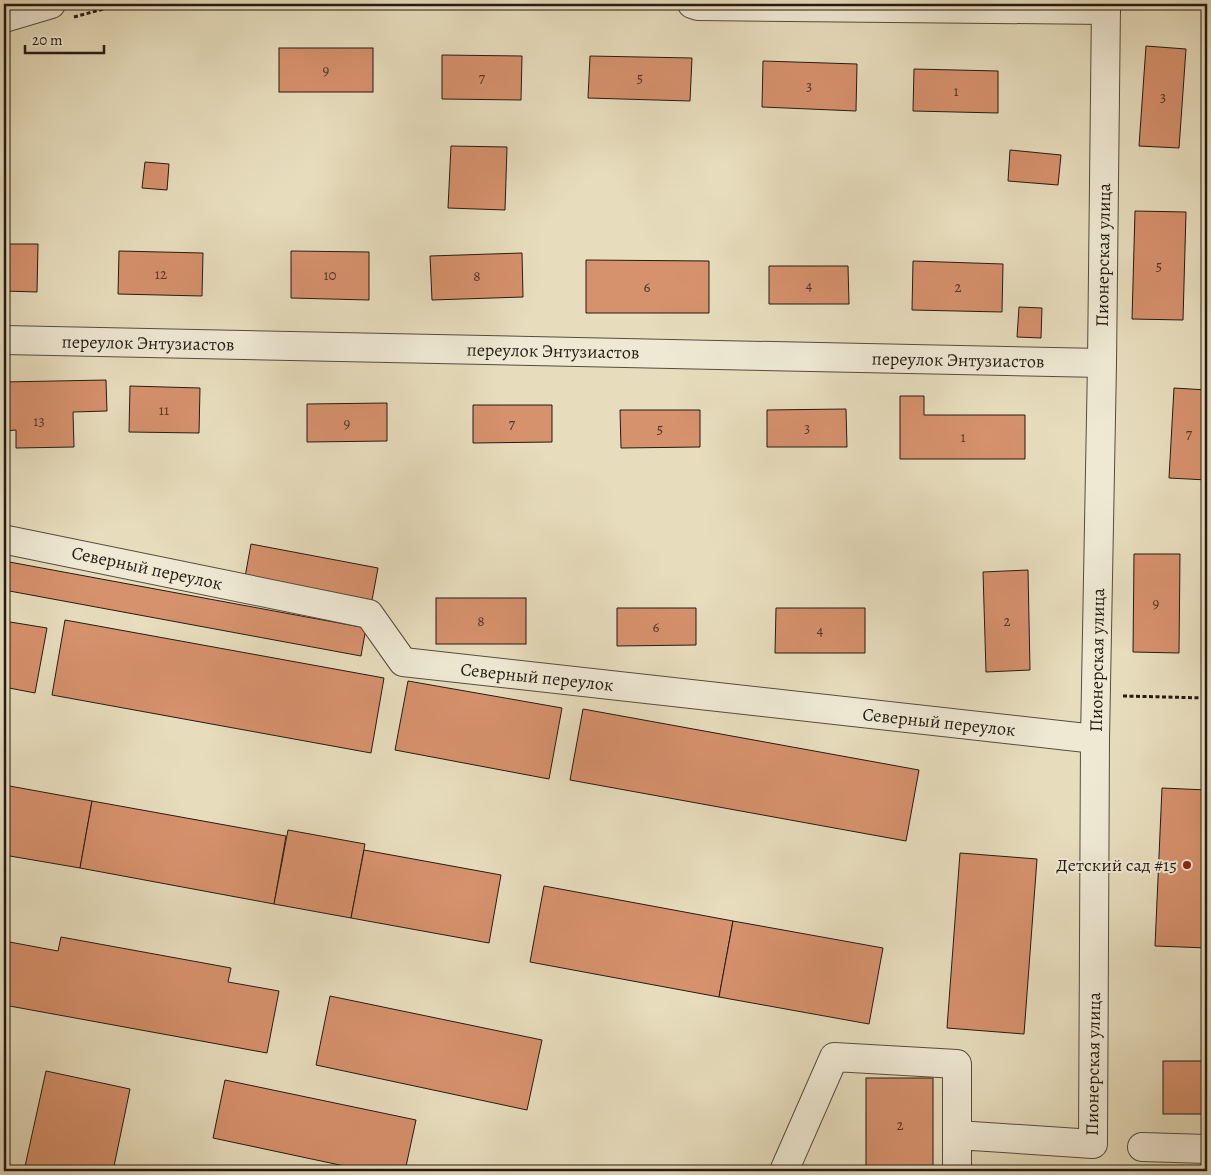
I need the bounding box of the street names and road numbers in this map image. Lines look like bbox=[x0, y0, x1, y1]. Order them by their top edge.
street label: Пионерская улица bbox=[1090, 182, 1116, 327]
street label: переулок Энтузиастов bbox=[61, 329, 235, 357]
street label: переулок Энтузиастов bbox=[466, 337, 640, 365]
street label: переулок Энтузиастов bbox=[871, 346, 1045, 374]
street label: Северный переулок bbox=[69, 540, 225, 596]
street label: Пионерская улица bbox=[1084, 587, 1110, 732]
street label: Северный переулок bbox=[459, 657, 615, 697]
street label: Северный переулок bbox=[861, 702, 1017, 742]
street label: Пионерская улица bbox=[1080, 991, 1106, 1136]

